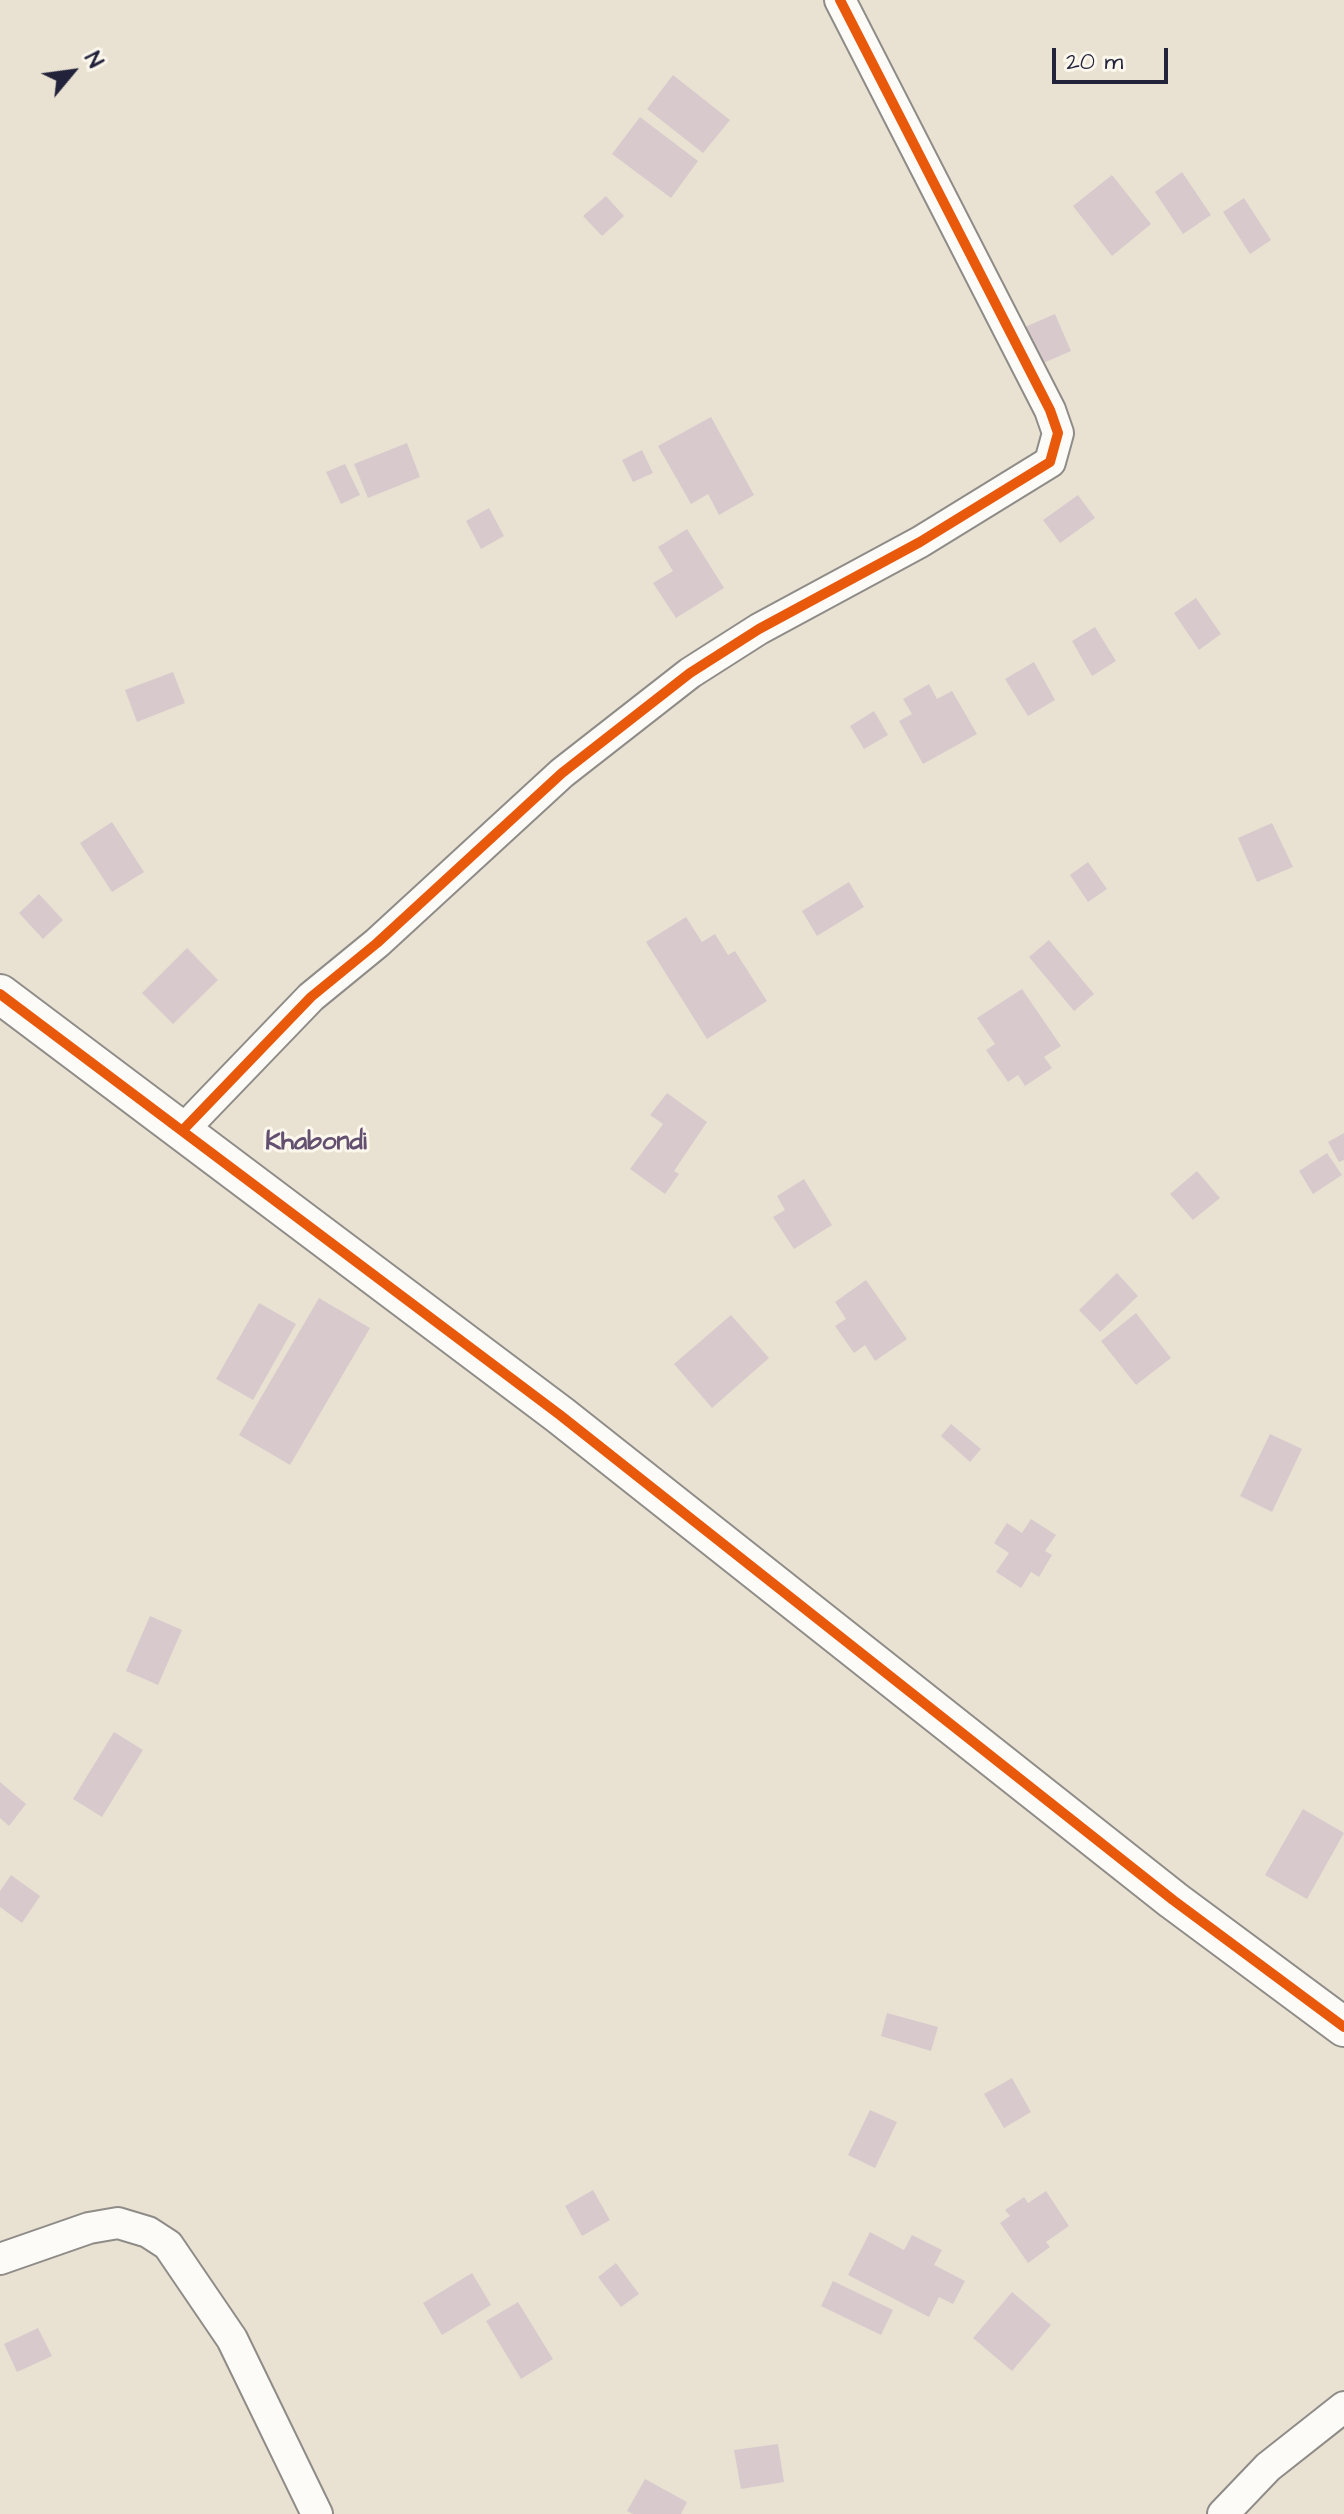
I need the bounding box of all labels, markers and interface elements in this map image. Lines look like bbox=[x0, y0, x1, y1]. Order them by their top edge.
north arrow bbox=[32, 32, 112, 112]
scale bar bbox=[1056, 32, 1172, 82]
text: 20 m bbox=[1066, 45, 1123, 79]
text: N bbox=[77, 47, 110, 74]
district label: Khabondi bbox=[265, 1128, 367, 1160]

